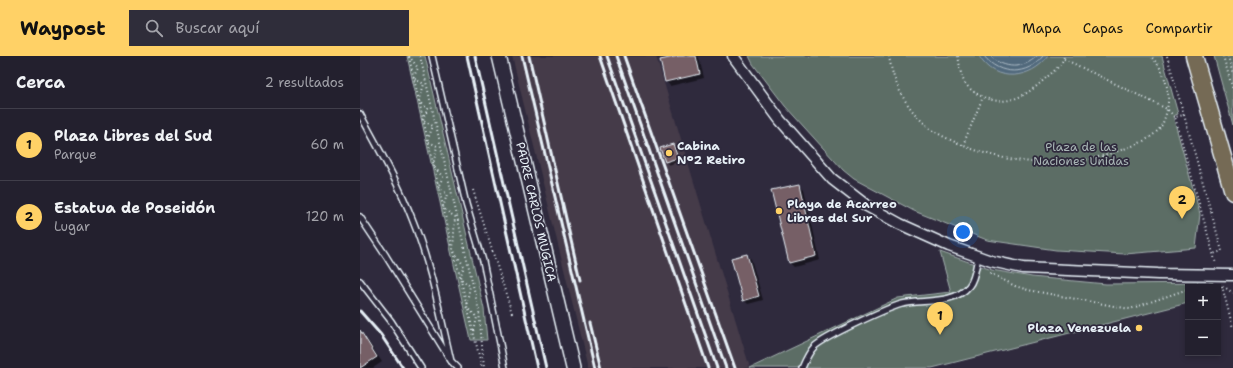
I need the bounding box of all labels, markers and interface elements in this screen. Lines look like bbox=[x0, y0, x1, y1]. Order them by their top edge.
search box bbox=[129, 10, 409, 46]
text: Waypost bbox=[20, 16, 105, 41]
icon: search bbox=[143, 17, 165, 39]
text: Buscar aquí bbox=[175, 18, 259, 38]
text: Mapa bbox=[1022, 19, 1061, 37]
text: Capas bbox=[1083, 19, 1124, 37]
text: Compartir bbox=[1146, 19, 1213, 37]
text: Cerca bbox=[16, 71, 65, 93]
text: 2 resultados bbox=[265, 74, 344, 91]
text: Plaza Libres del Sud bbox=[54, 126, 212, 146]
text: 1 bbox=[26, 136, 32, 153]
text: 60 m bbox=[311, 136, 344, 153]
place label: Cabina N°2 Retiro bbox=[677, 138, 745, 168]
park label: Plaza de las Naciones Unidas bbox=[1033, 139, 1129, 169]
street label: PADRE CARLOS MUGICA bbox=[512, 141, 560, 284]
text: Parque bbox=[54, 146, 97, 163]
marker: Cabina N°2 Retiro bbox=[664, 148, 674, 158]
pin: 2 bbox=[1169, 186, 1195, 219]
place label: Playa de Acarreo Libres del Sur bbox=[787, 196, 897, 226]
text: Estatua de Poseidón bbox=[54, 198, 215, 218]
marker: Playa de Acarreo Libres del Sur bbox=[774, 206, 784, 216]
text: 2 bbox=[24, 208, 34, 225]
text: 120 m bbox=[306, 208, 344, 225]
text: Lugar bbox=[54, 218, 90, 235]
your location bbox=[953, 222, 973, 242]
map controls bbox=[1185, 284, 1221, 356]
button: + bbox=[1185, 284, 1221, 320]
pin: 1 bbox=[927, 302, 953, 335]
place label: Plaza Venezuela bbox=[1028, 320, 1132, 336]
button: − bbox=[1185, 320, 1221, 356]
marker: Plaza Venezuela bbox=[1134, 323, 1144, 333]

